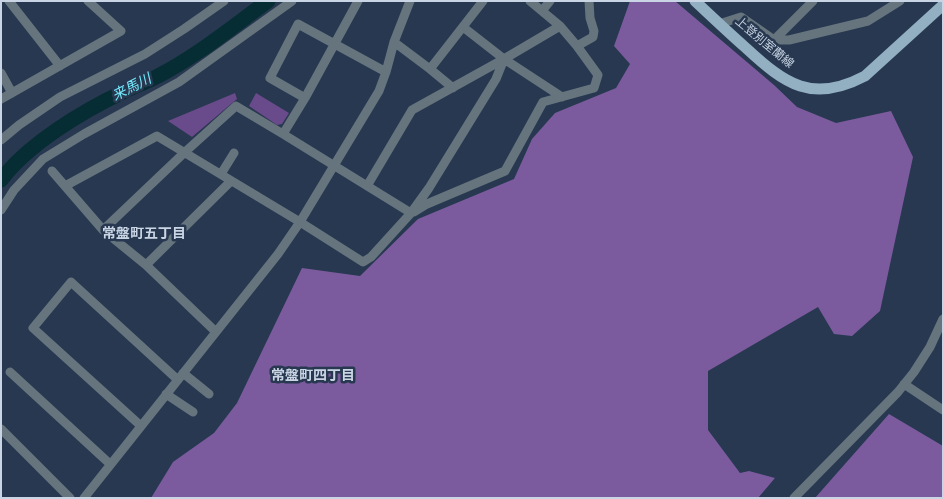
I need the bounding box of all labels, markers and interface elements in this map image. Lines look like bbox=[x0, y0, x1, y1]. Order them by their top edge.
street label: 上登別室蘭線 bbox=[732, 14, 796, 72]
water label: 来馬川 bbox=[109, 71, 155, 105]
district label: 常盤町五丁目 bbox=[102, 226, 186, 242]
district label: 常盤町四丁目 bbox=[271, 368, 355, 384]

